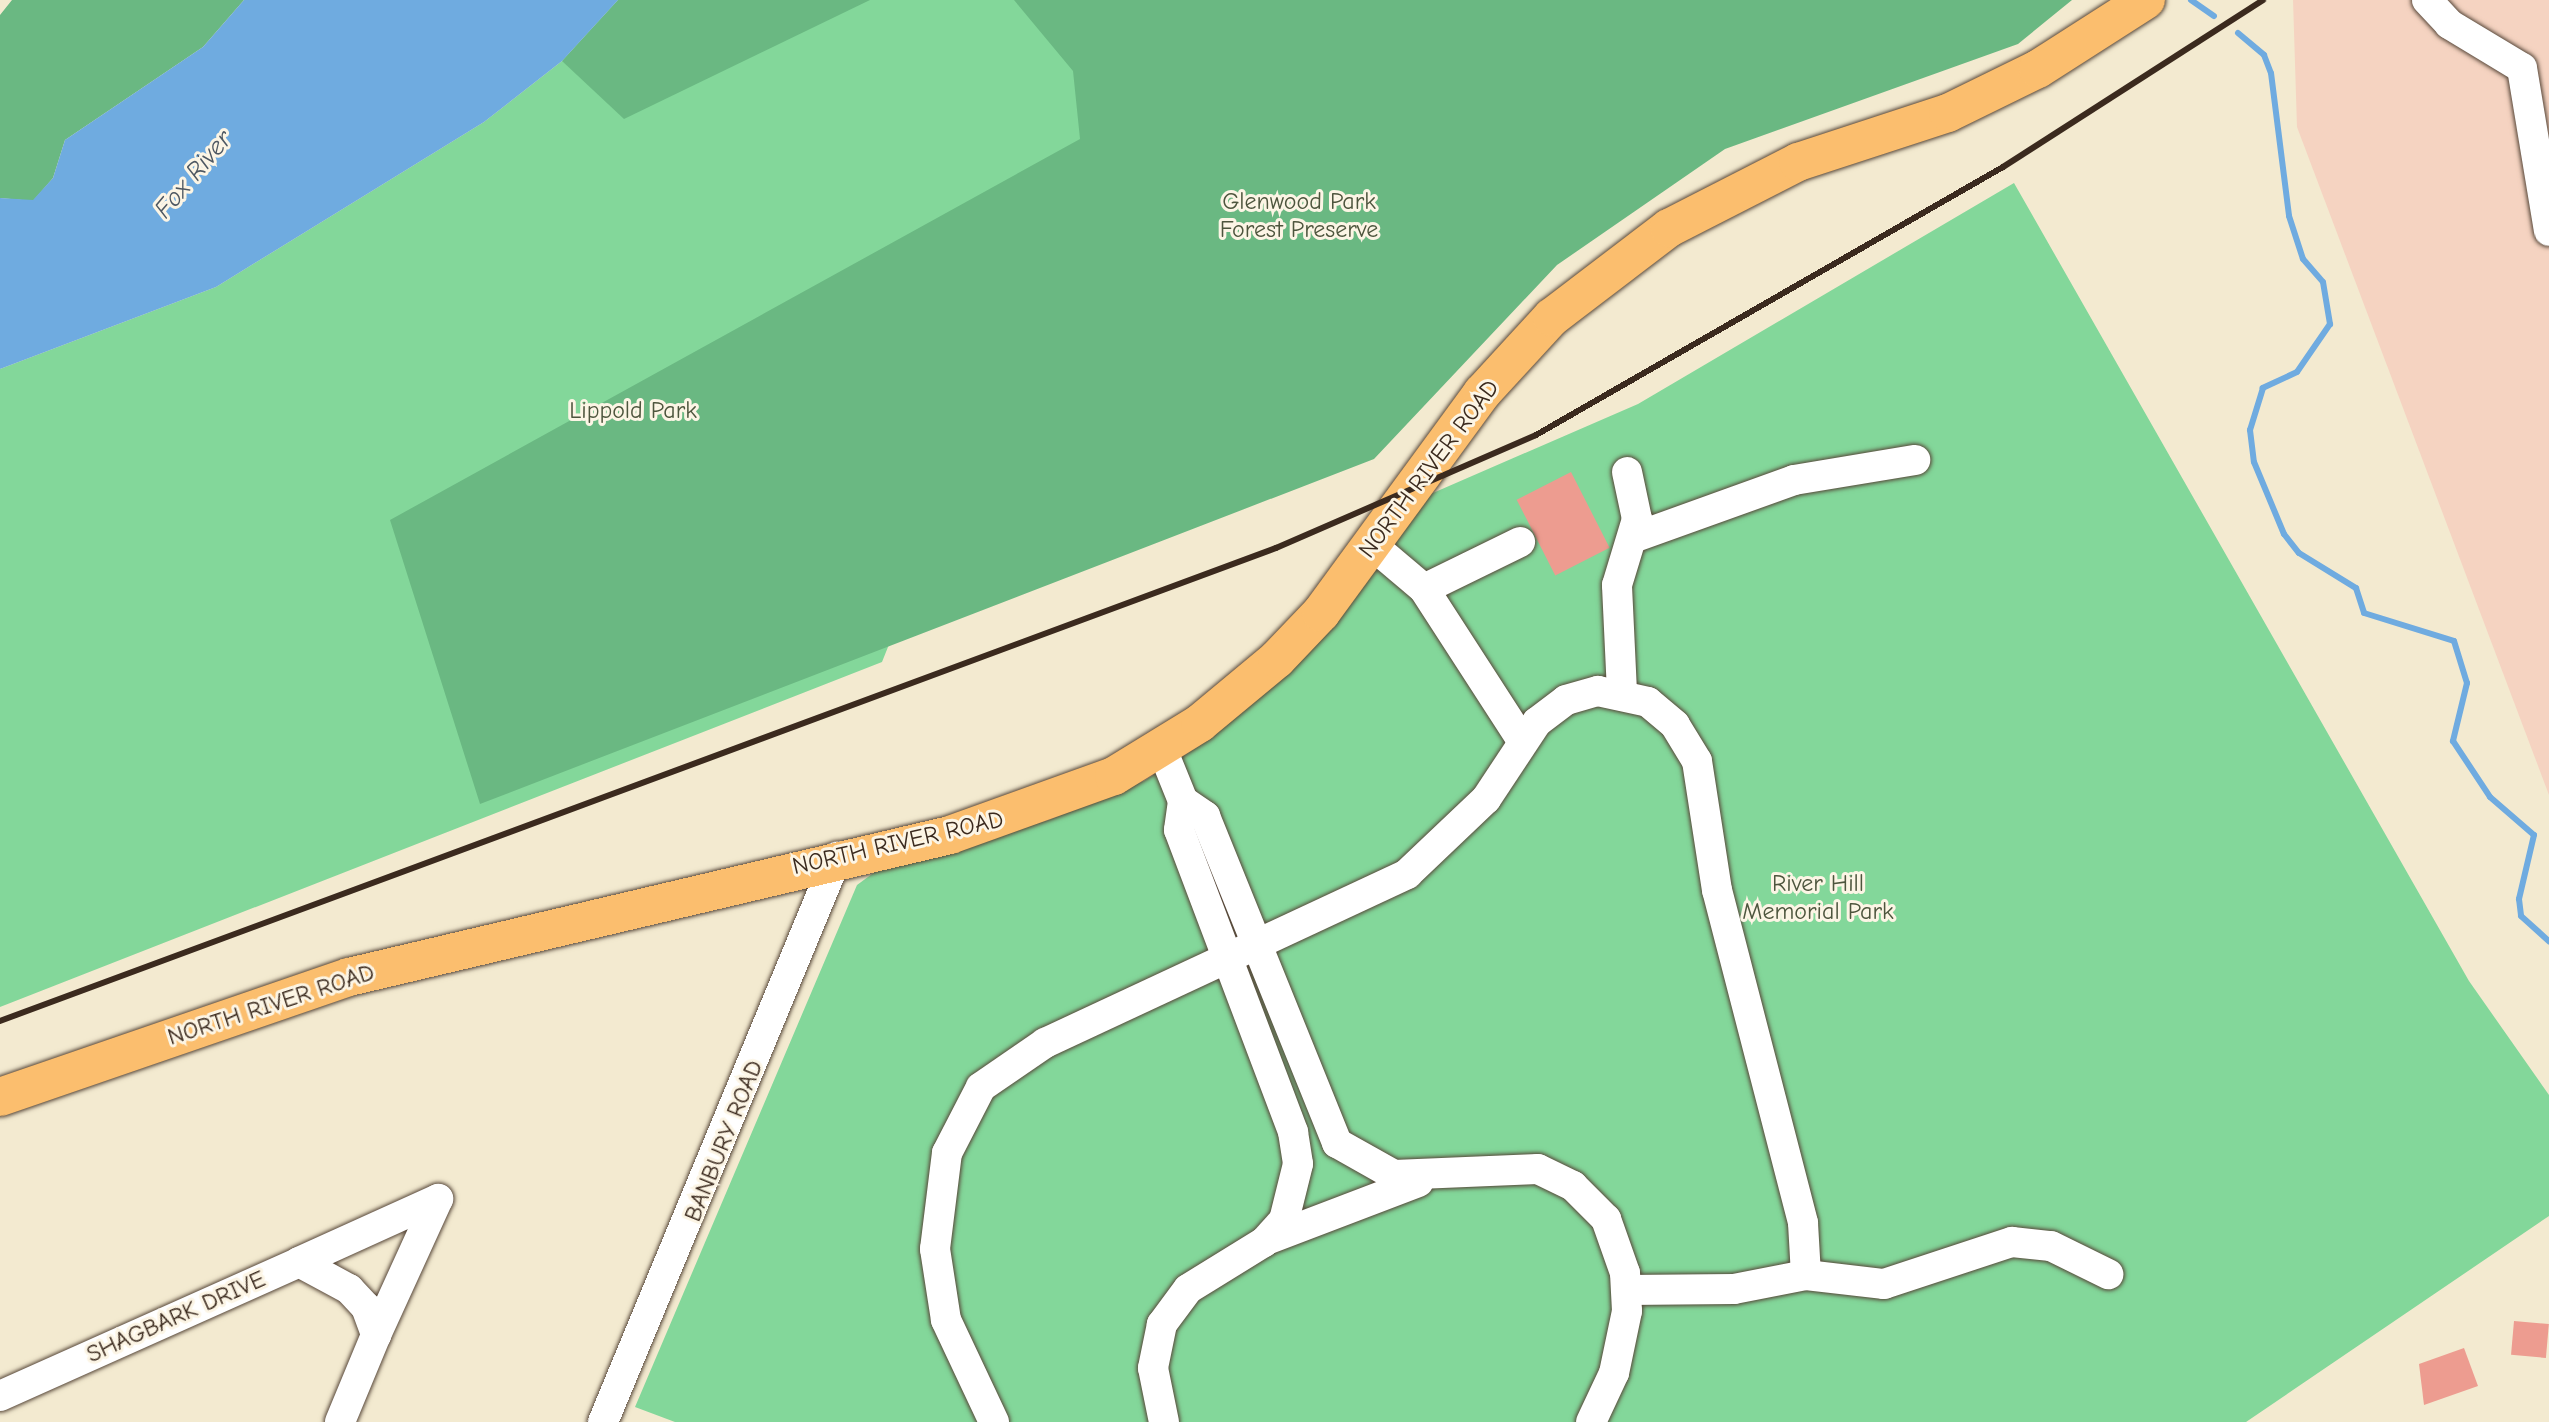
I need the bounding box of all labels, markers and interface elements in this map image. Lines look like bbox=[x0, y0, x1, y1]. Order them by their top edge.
water label: Fox River bbox=[148, 125, 240, 225]
park label: Glenwood Park Forest Preserve bbox=[1220, 188, 1378, 244]
street label: NORTH RIVER ROAD bbox=[1353, 374, 1505, 564]
park label: Lippold Park bbox=[569, 397, 697, 425]
street label: NORTH RIVER ROAD bbox=[790, 805, 1006, 881]
park label: River Hill Memorial Park bbox=[1742, 870, 1894, 926]
street label: NORTH RIVER ROAD bbox=[164, 958, 378, 1052]
street label: BANBURY ROAD bbox=[679, 1056, 769, 1226]
street label: SHAGBARK DRIVE bbox=[82, 1265, 270, 1369]

